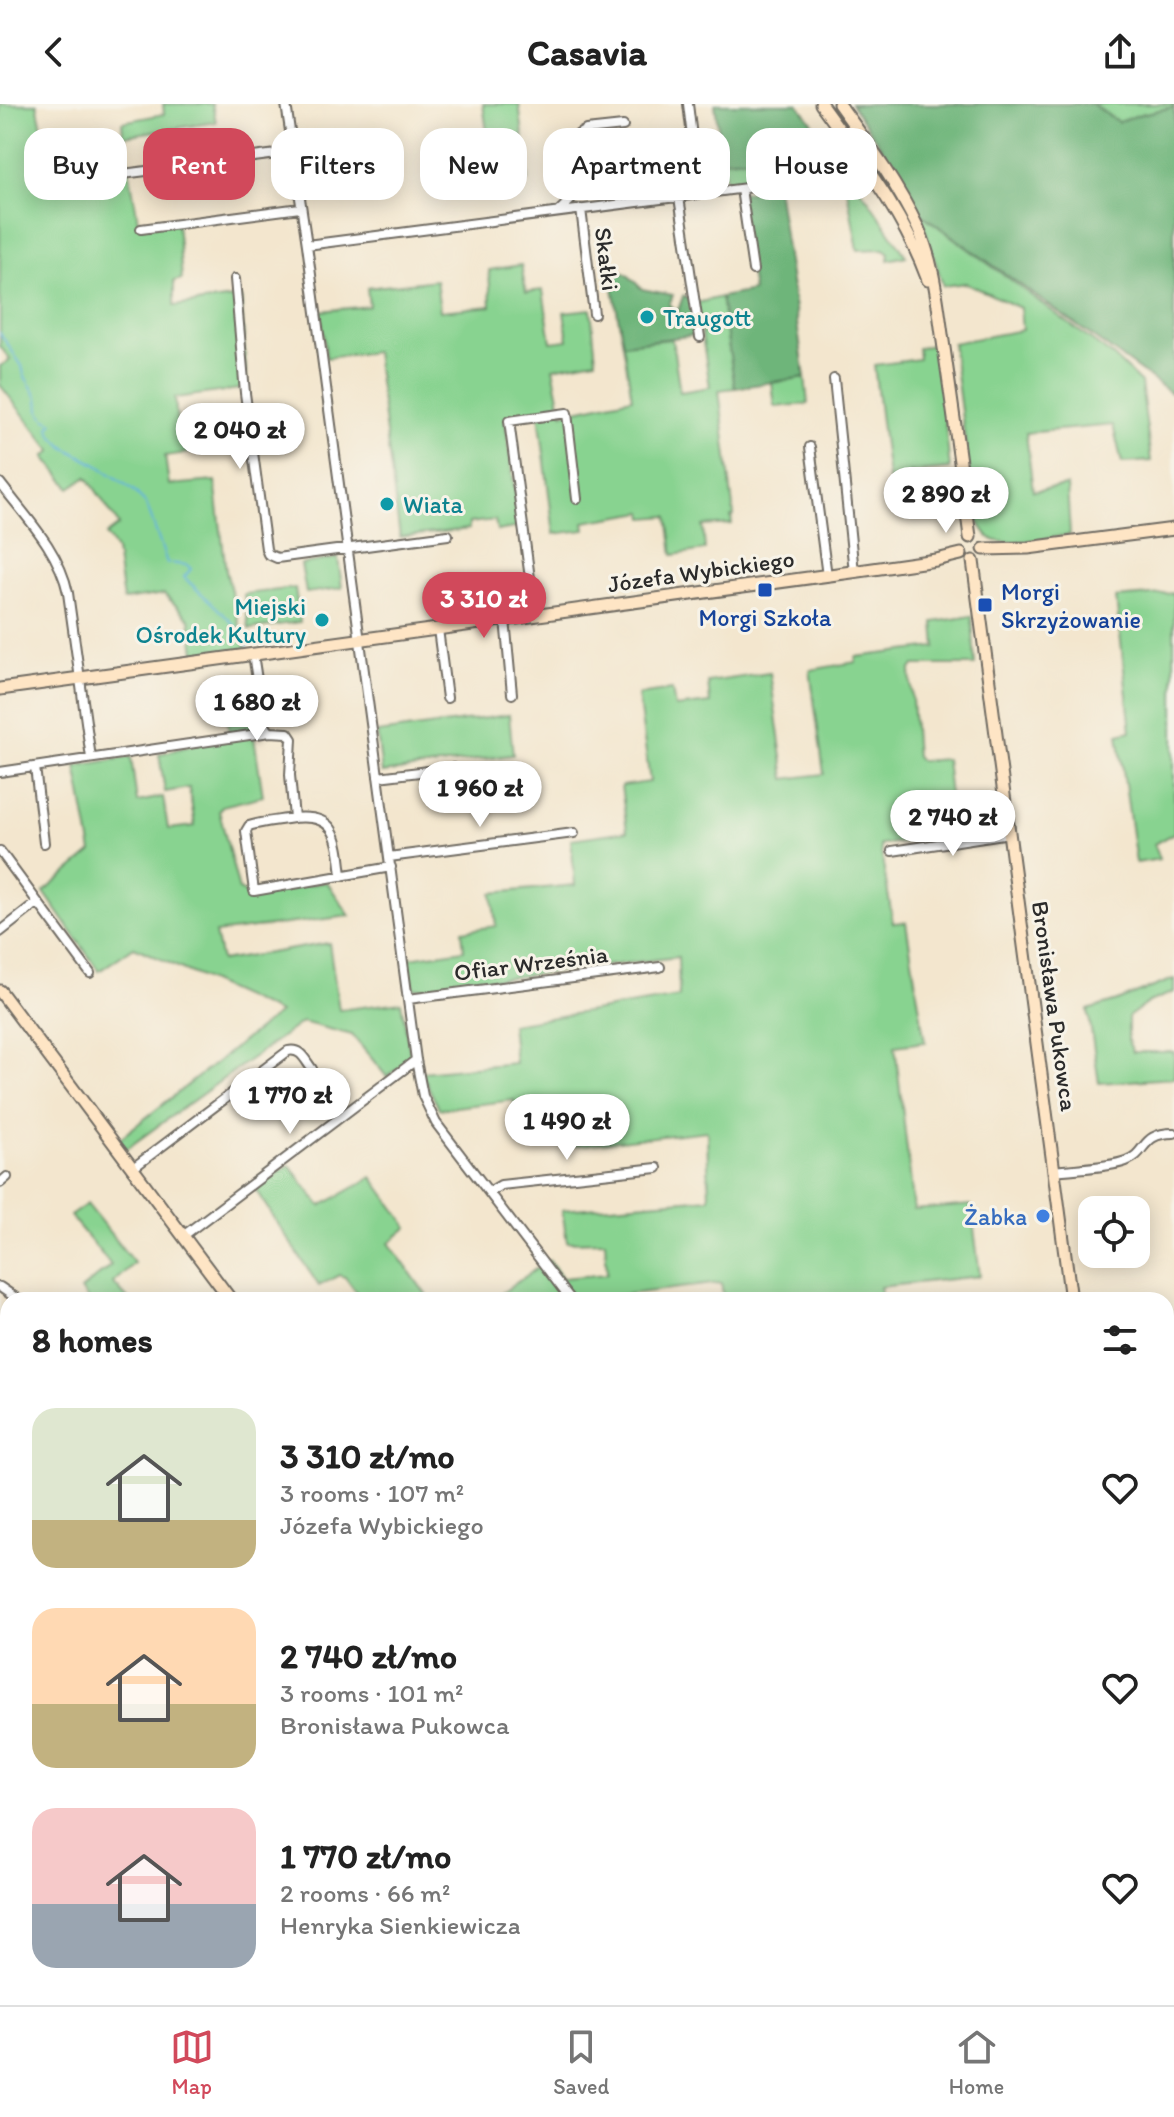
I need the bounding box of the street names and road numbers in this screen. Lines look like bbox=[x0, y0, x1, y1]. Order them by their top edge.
street label: Skałki bbox=[589, 226, 625, 292]
street label: Józefa Wybickiego bbox=[606, 544, 796, 598]
street label: Bronisława Pukowca bbox=[1026, 899, 1084, 1113]
street label: Ofiar Września bbox=[452, 939, 610, 987]

